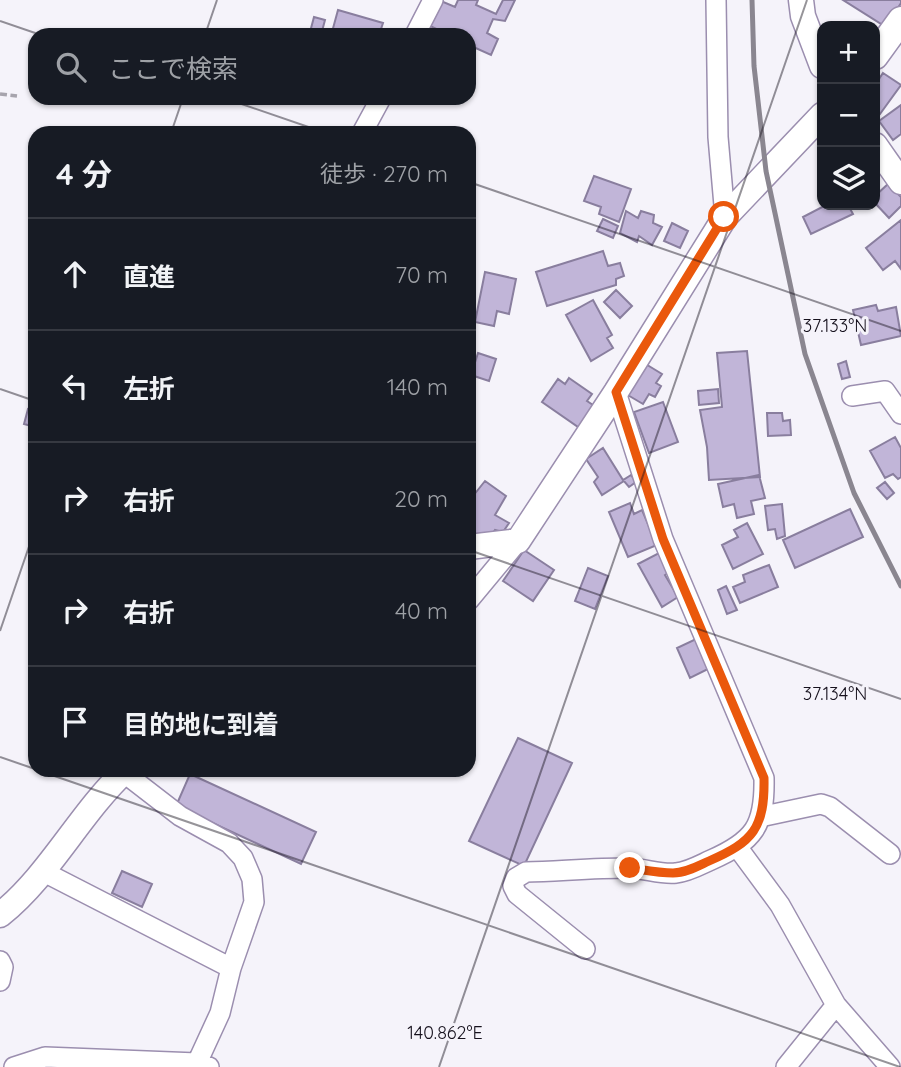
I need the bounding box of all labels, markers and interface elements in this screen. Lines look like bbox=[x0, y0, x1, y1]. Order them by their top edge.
map controls bbox=[817, 21, 880, 210]
button: + bbox=[817, 21, 880, 84]
search box bbox=[28, 28, 476, 105]
icon: search bbox=[52, 48, 90, 86]
text: ここで検索 bbox=[108, 52, 238, 85]
button: − bbox=[817, 84, 880, 147]
button: layers bbox=[817, 147, 880, 210]
text: 4 分 bbox=[56, 155, 112, 193]
text: 徒歩 · 270 m bbox=[320, 159, 448, 188]
route start bbox=[708, 201, 739, 232]
icon: ahead bbox=[56, 255, 94, 293]
text: 直進 bbox=[123, 260, 175, 293]
text: 70 m bbox=[395, 260, 448, 289]
text: 37.133°N bbox=[803, 314, 867, 337]
icon: left bbox=[56, 367, 94, 405]
text: 左折 bbox=[123, 372, 175, 405]
text: 140 m bbox=[387, 372, 448, 401]
icon: right bbox=[56, 479, 94, 517]
text: 右折 bbox=[123, 484, 175, 517]
text: 20 m bbox=[394, 484, 448, 513]
icon: right bbox=[56, 591, 94, 629]
text: 右折 bbox=[123, 596, 175, 629]
text: 40 m bbox=[395, 596, 448, 625]
text: 37.134°N bbox=[803, 682, 867, 705]
icon: arrive bbox=[56, 703, 94, 741]
text: 目的地に到着 bbox=[123, 708, 279, 741]
route end bbox=[614, 852, 645, 883]
text: 140.862°E bbox=[407, 1021, 483, 1044]

